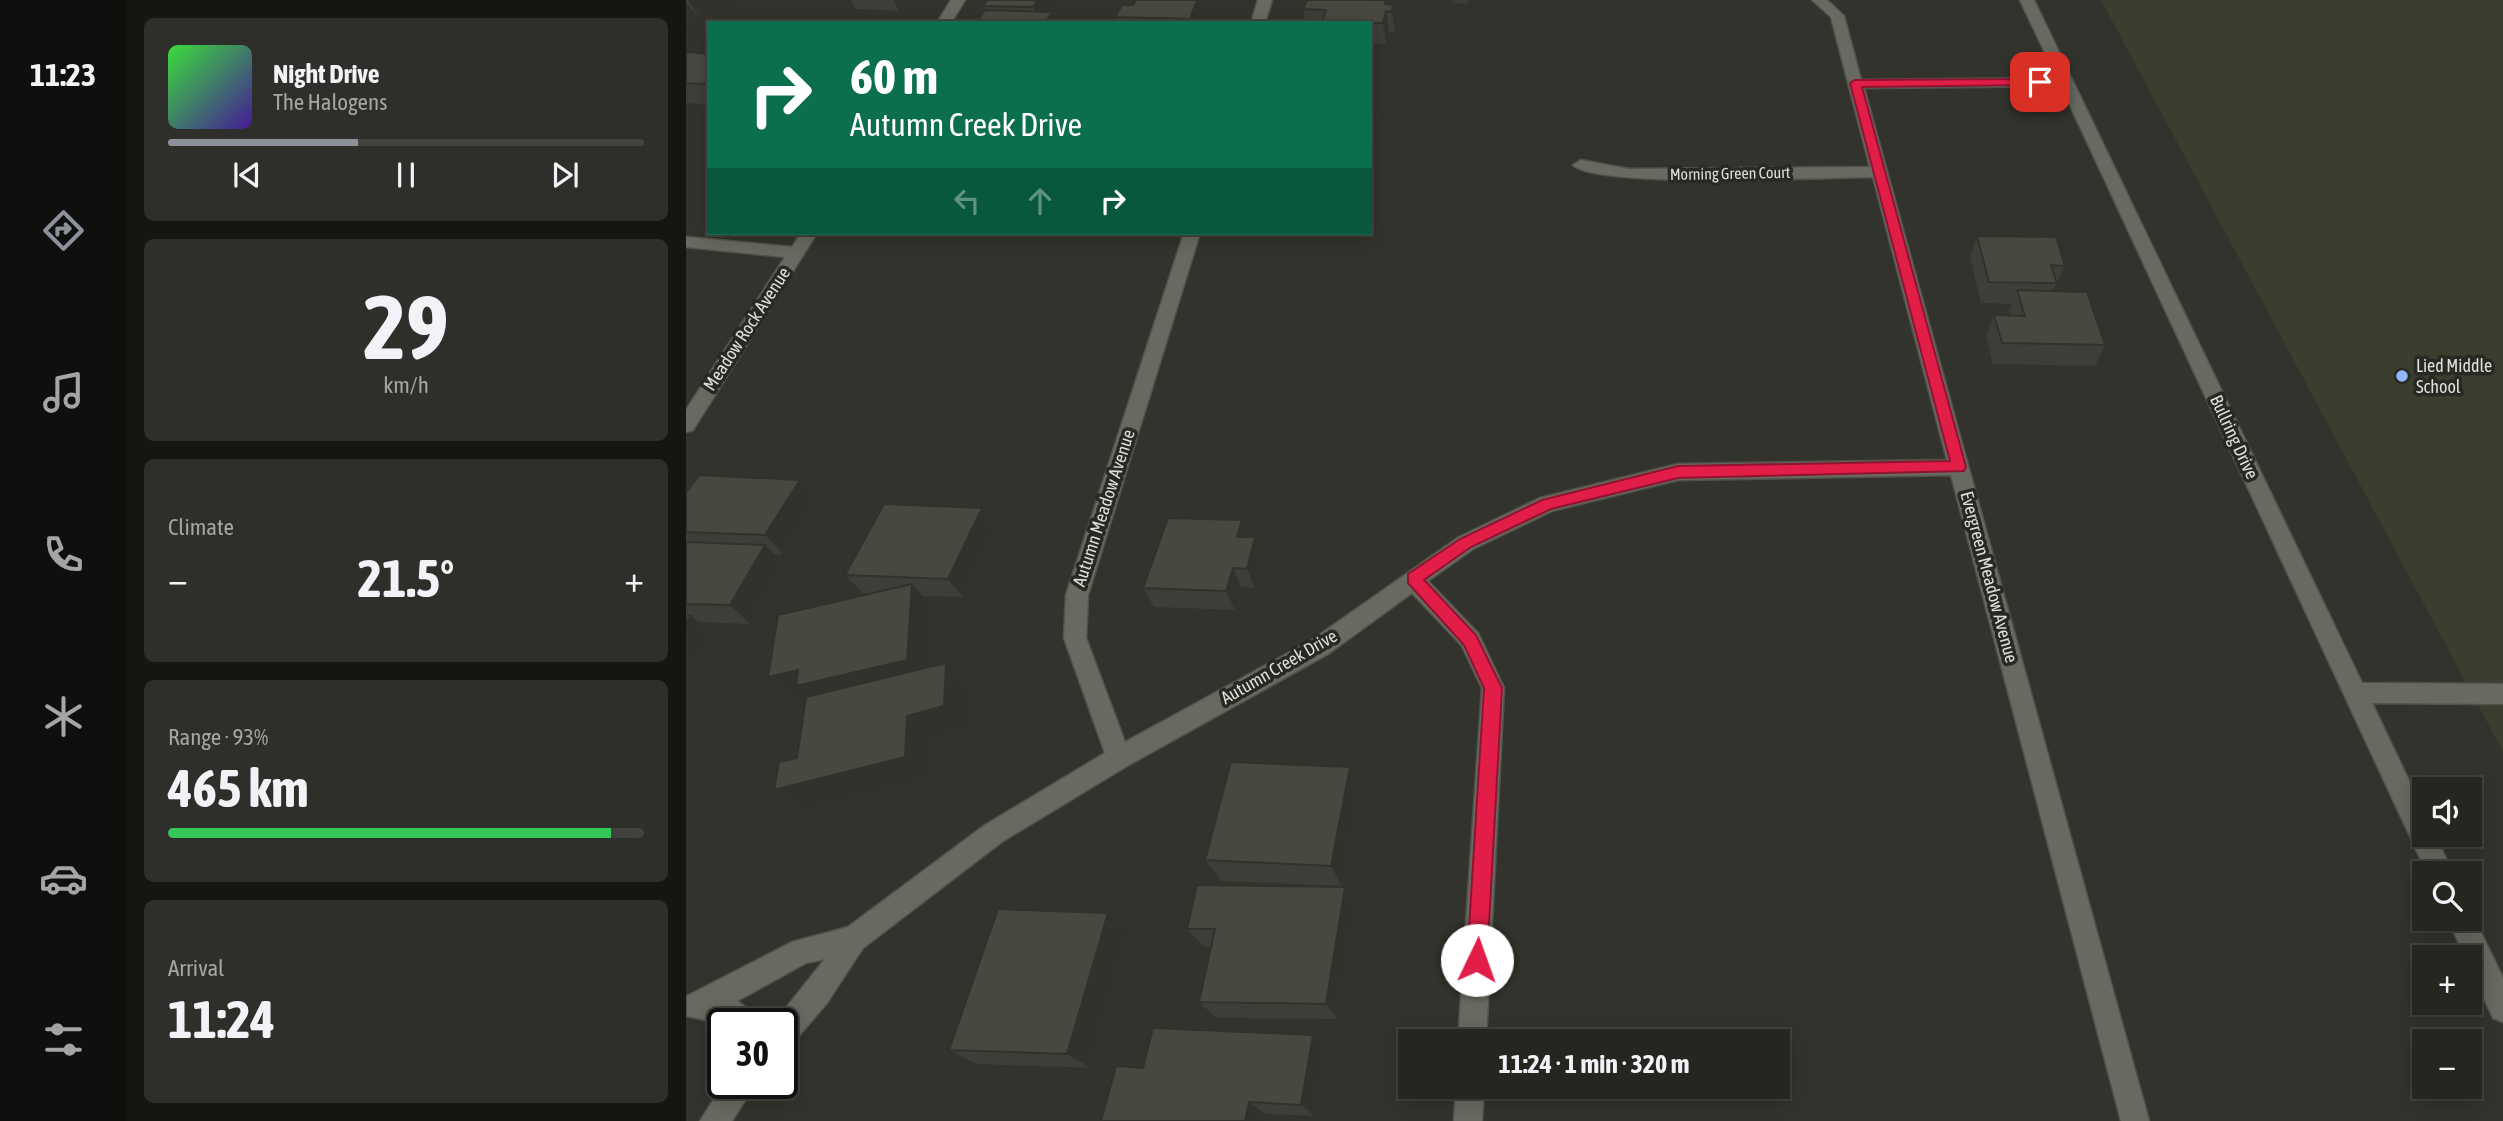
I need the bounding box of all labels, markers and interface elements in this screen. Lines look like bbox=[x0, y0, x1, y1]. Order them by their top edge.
text: 60 m bbox=[850, 48, 938, 104]
icon: right bbox=[735, 49, 826, 140]
pin bbox=[2010, 52, 2070, 112]
text: 11:23 bbox=[30, 56, 96, 93]
text: Night Drive bbox=[273, 59, 380, 89]
icon: arrive bbox=[2021, 63, 2059, 101]
text: The Halogens bbox=[273, 89, 387, 115]
text: Autumn Creek Drive bbox=[850, 106, 1082, 143]
icon: previous bbox=[228, 156, 266, 194]
icon: pause bbox=[387, 156, 425, 194]
icon: next bbox=[546, 156, 584, 194]
street label: Morning Green Court bbox=[1670, 163, 1791, 184]
icon: left bbox=[948, 182, 986, 220]
icon: ahead bbox=[1021, 182, 1059, 220]
icon: right bbox=[1094, 182, 1132, 220]
icon: directions bbox=[39, 206, 88, 255]
street label: Meadow Rock Avenue bbox=[699, 263, 794, 394]
text: 29 bbox=[363, 274, 449, 378]
place label: Lied Middle School bbox=[2416, 355, 2492, 397]
icon: music bbox=[39, 368, 88, 417]
marker: Lied Middle School bbox=[2394, 368, 2410, 384]
text: km/h bbox=[383, 372, 429, 398]
street label: Bullring Drive bbox=[2206, 392, 2263, 482]
street label: Autumn Meadow Avenue bbox=[1068, 427, 1139, 589]
street label: Evergreen Meadow Avenue bbox=[1956, 489, 2023, 665]
text: Climate bbox=[168, 514, 234, 540]
icon: phone bbox=[39, 530, 88, 579]
text: 21.5° bbox=[358, 548, 454, 608]
text: − bbox=[168, 557, 188, 600]
text: + bbox=[624, 557, 644, 600]
street label: Autumn Creek Drive bbox=[1217, 625, 1341, 708]
icon: climate bbox=[39, 692, 88, 741]
text: Range · 93% bbox=[168, 724, 268, 750]
text: 465 km bbox=[168, 758, 309, 818]
map controls bbox=[2412, 777, 2482, 1099]
button: sound bbox=[2412, 777, 2482, 847]
icon: car bbox=[39, 854, 88, 903]
button: search bbox=[2412, 861, 2482, 931]
position arrow bbox=[1440, 923, 1514, 997]
button: + bbox=[2412, 945, 2482, 1015]
text: Arrival bbox=[168, 955, 224, 981]
text: 11:24 bbox=[168, 989, 275, 1049]
speed limit sign: 30 bbox=[707, 1008, 798, 1099]
icon: filters bbox=[39, 1015, 88, 1064]
button: − bbox=[2412, 1029, 2482, 1099]
text: 11:24 · 1 min · 320 m bbox=[1499, 1049, 1689, 1079]

